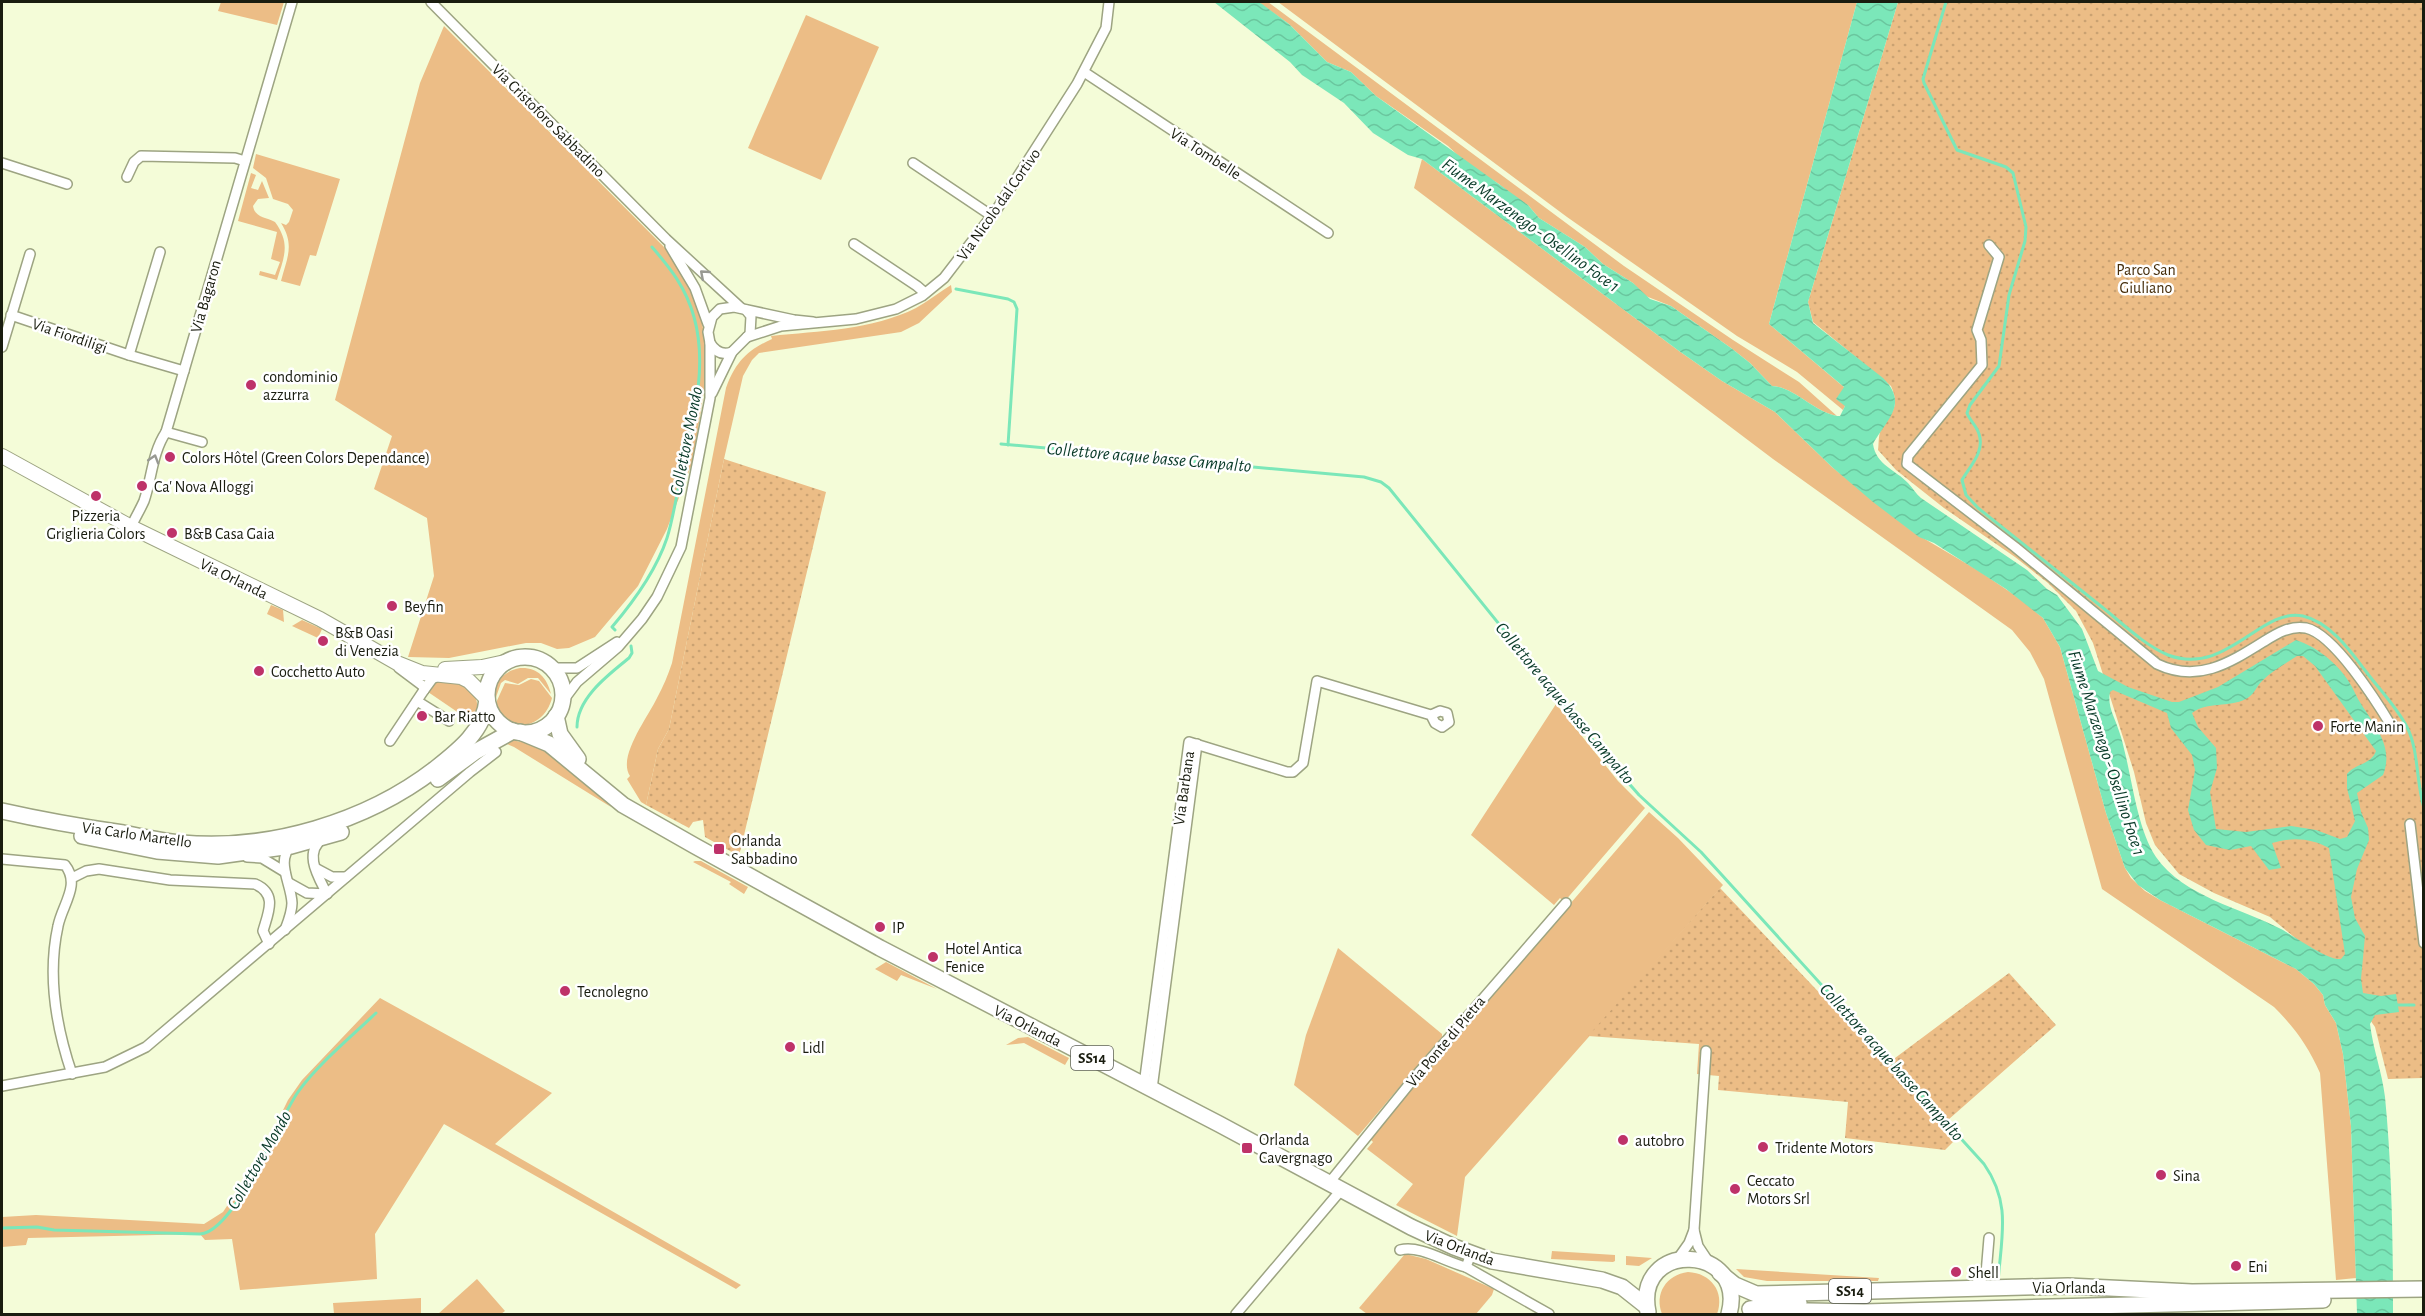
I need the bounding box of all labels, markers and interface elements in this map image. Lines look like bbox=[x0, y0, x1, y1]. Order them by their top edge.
street label: Via Cristoforo Sabbadino bbox=[489, 61, 608, 181]
street label: Via Tombelle bbox=[1167, 125, 1244, 183]
street label: Via Nicolò dal Cortivo bbox=[954, 146, 1044, 264]
water label: Fiume Marzenego - Osellino Foce 1 bbox=[1438, 155, 1623, 296]
street label: Via Bagaron bbox=[188, 258, 224, 334]
park label: Parco San Giuliano bbox=[2116, 262, 2176, 296]
one-way arrow bbox=[699, 270, 710, 281]
street label: Via Fiordiligi bbox=[30, 316, 109, 356]
place label: condominio azzurra bbox=[263, 369, 338, 403]
marker: condominio azzurra bbox=[244, 378, 258, 392]
water label: Collettore Mondo bbox=[668, 385, 706, 497]
water label: Collettore acque basse Campalto bbox=[1046, 440, 1252, 476]
marker: Colors Hôtel (Green Colors Dependance) bbox=[163, 450, 177, 464]
place label: Colors Hôtel (Green Colors Dependance) bbox=[182, 450, 430, 466]
one-way arrow bbox=[147, 454, 160, 465]
marker: Ca' Nova Alloggi bbox=[135, 479, 149, 493]
place label: Ca' Nova Alloggi bbox=[154, 479, 254, 495]
marker: Pizzeria Griglieria Colors bbox=[89, 489, 103, 503]
place label: Pizzeria Griglieria Colors bbox=[47, 508, 146, 542]
marker: B&B Casa Gaia bbox=[165, 526, 179, 540]
place label: B&B Casa Gaia bbox=[184, 526, 275, 542]
street label: Via Orlanda bbox=[197, 556, 270, 602]
marker: Beyfin bbox=[385, 599, 399, 613]
place label: Beyfin bbox=[404, 599, 444, 616]
water label: Collettore acque basse Campalto bbox=[1491, 619, 1637, 788]
place label: B&B Oasi di Venezia bbox=[335, 625, 399, 659]
marker: B&B Oasi di Venezia bbox=[316, 634, 330, 648]
water label: Fiume Marzenego - Osellino Foce 1 bbox=[2064, 648, 2148, 858]
marker: Cocchetto Auto bbox=[252, 664, 266, 678]
place label: Cocchetto Auto bbox=[271, 664, 365, 680]
marker: Bar Riatto bbox=[415, 709, 429, 723]
place label: Bar Riatto bbox=[434, 709, 496, 725]
marker: Forte Manin bbox=[2311, 719, 2325, 733]
place label: Forte Manin bbox=[2330, 719, 2404, 735]
street label: Via Barbana bbox=[1171, 750, 1197, 826]
street label: Via Carlo Martello bbox=[81, 819, 193, 851]
place label: Orlanda Sabbadino bbox=[731, 833, 798, 867]
marker: Orlanda Sabbadino bbox=[712, 842, 726, 856]
marker: IP bbox=[873, 920, 887, 934]
place label: IP bbox=[892, 920, 905, 936]
place label: Hotel Antica Fenice bbox=[945, 941, 1022, 975]
marker: Hotel Antica Fenice bbox=[926, 950, 940, 964]
water label: Collettore acque basse Campalto bbox=[1816, 980, 1967, 1145]
marker: Tecnolegno bbox=[558, 984, 572, 998]
place label: Tecnolegno bbox=[577, 984, 649, 1000]
street label: Via Ponte di Pietra bbox=[1403, 993, 1488, 1090]
street label: Via Orlanda bbox=[991, 1002, 1064, 1050]
marker: Lidl bbox=[783, 1040, 797, 1054]
place label: Lidl bbox=[802, 1040, 825, 1056]
road number: SS14 bbox=[1071, 1046, 1113, 1070]
water label: Collettore Mondo bbox=[224, 1108, 295, 1213]
place label: Orlanda Cavergnago bbox=[1259, 1132, 1333, 1166]
marker: autobro bbox=[1616, 1133, 1630, 1147]
place label: autobro bbox=[1635, 1133, 1685, 1149]
marker: Tridente Motors bbox=[1756, 1140, 1770, 1154]
place label: Tridente Motors bbox=[1775, 1140, 1874, 1156]
marker: Orlanda Cavergnago bbox=[1240, 1141, 1254, 1155]
marker: Sina bbox=[2154, 1168, 2168, 1182]
place label: Sina bbox=[2173, 1168, 2200, 1184]
place label: Ceccato Motors Srl bbox=[1747, 1173, 1810, 1207]
marker: Ceccato Motors Srl bbox=[1728, 1182, 1742, 1196]
street label: Via Orlanda bbox=[1423, 1227, 1497, 1269]
marker: Eni bbox=[2229, 1259, 2243, 1273]
place label: Eni bbox=[2248, 1259, 2268, 1275]
marker: Shell bbox=[1949, 1265, 1963, 1279]
place label: Shell bbox=[1968, 1265, 1999, 1281]
road number: SS14 bbox=[1829, 1279, 1871, 1303]
street label: Via Orlanda bbox=[2032, 1280, 2106, 1296]

